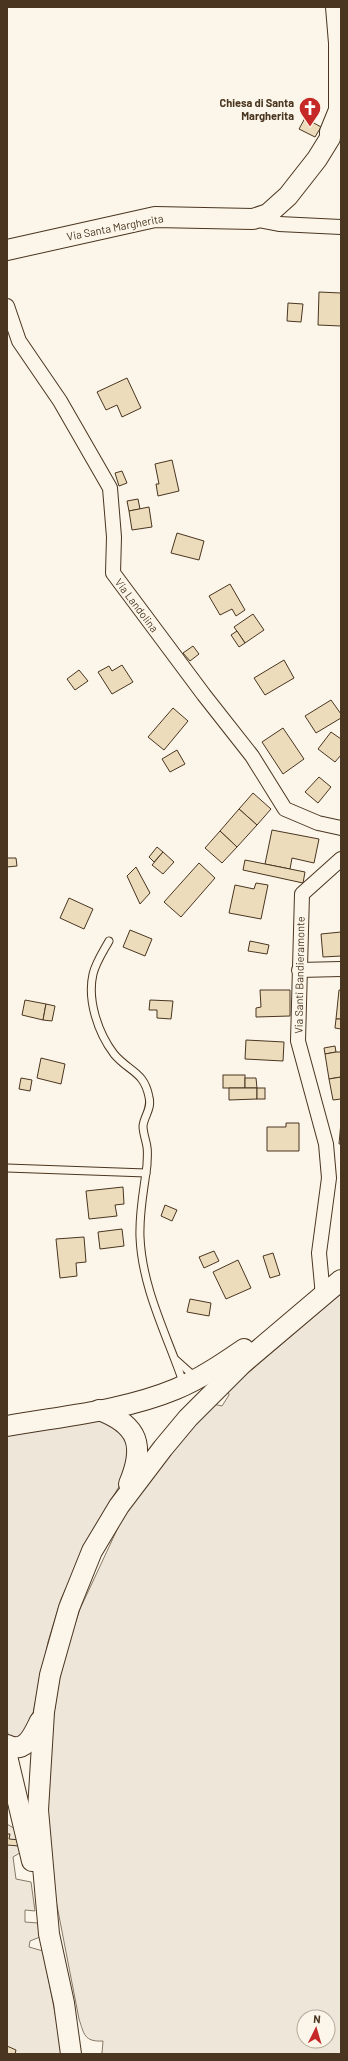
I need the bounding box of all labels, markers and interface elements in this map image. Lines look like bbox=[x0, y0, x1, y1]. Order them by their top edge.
church icon: Chiesa di Santa Margherita bbox=[297, 95, 323, 128]
place label: Chiesa di Santa Margherita bbox=[220, 96, 294, 122]
street label: Via Santa Margherita bbox=[66, 211, 164, 243]
street label: Via Landolina bbox=[113, 576, 161, 634]
street label: Via Santi Bandieramonte bbox=[291, 916, 307, 1034]
north arrow bbox=[296, 2009, 336, 2049]
text: N bbox=[313, 2012, 321, 2025]

